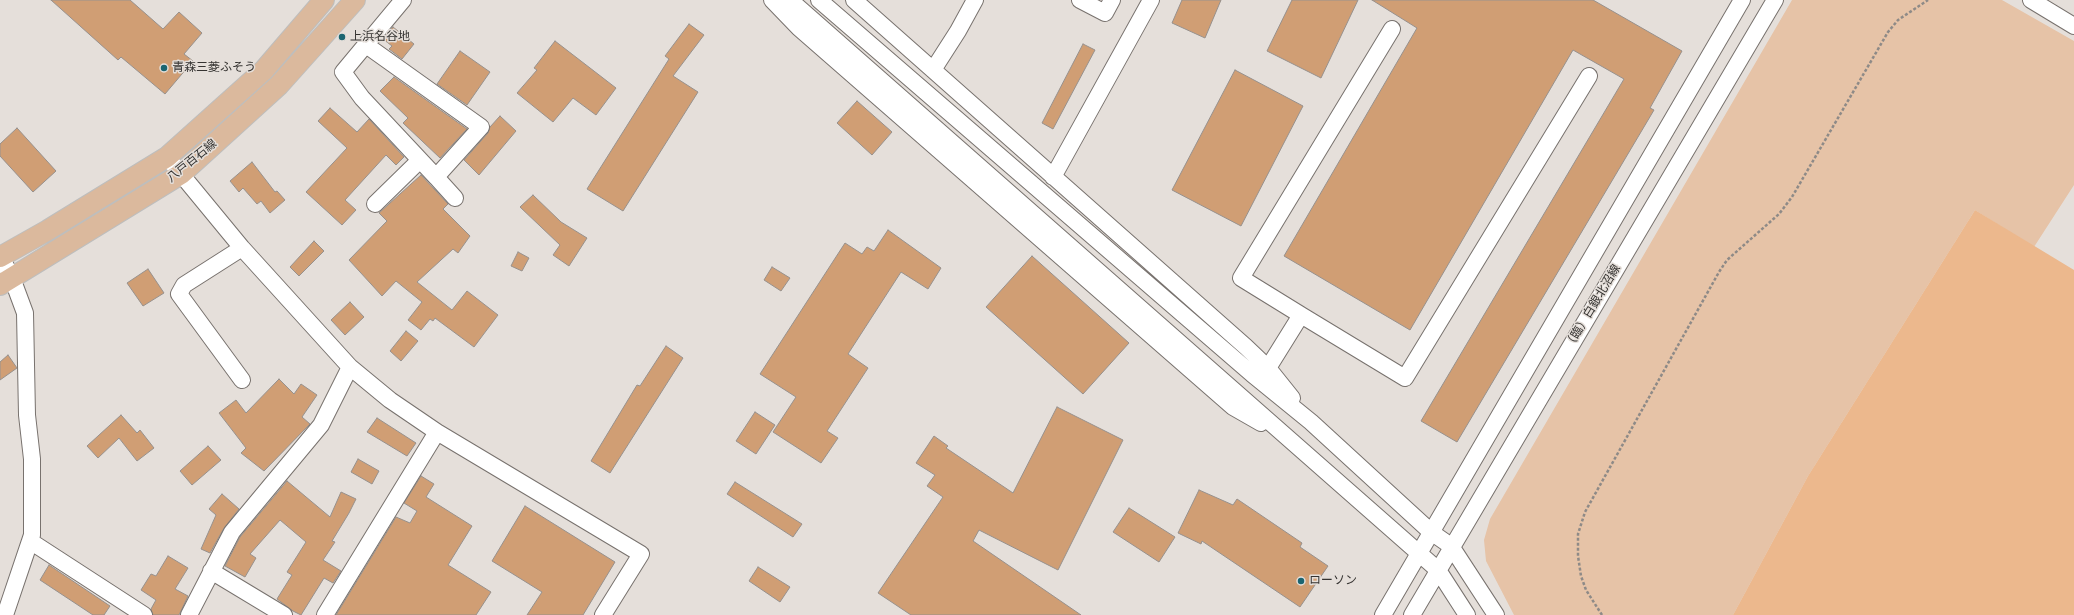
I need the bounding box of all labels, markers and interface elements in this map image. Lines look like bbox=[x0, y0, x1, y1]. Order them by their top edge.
place label: 上浜名谷地 bbox=[350, 30, 410, 44]
marker: 上浜名谷地 bbox=[337, 32, 347, 42]
place label: 青森三菱ふそう bbox=[172, 61, 256, 75]
marker: 青森三菱ふそう bbox=[159, 63, 169, 73]
street label: 八戸百石線 bbox=[164, 137, 220, 185]
street label: （臨）白銀北沼線 bbox=[1562, 262, 1624, 352]
place label: ローソン bbox=[1309, 574, 1357, 588]
marker: ローソン bbox=[1296, 576, 1306, 586]

